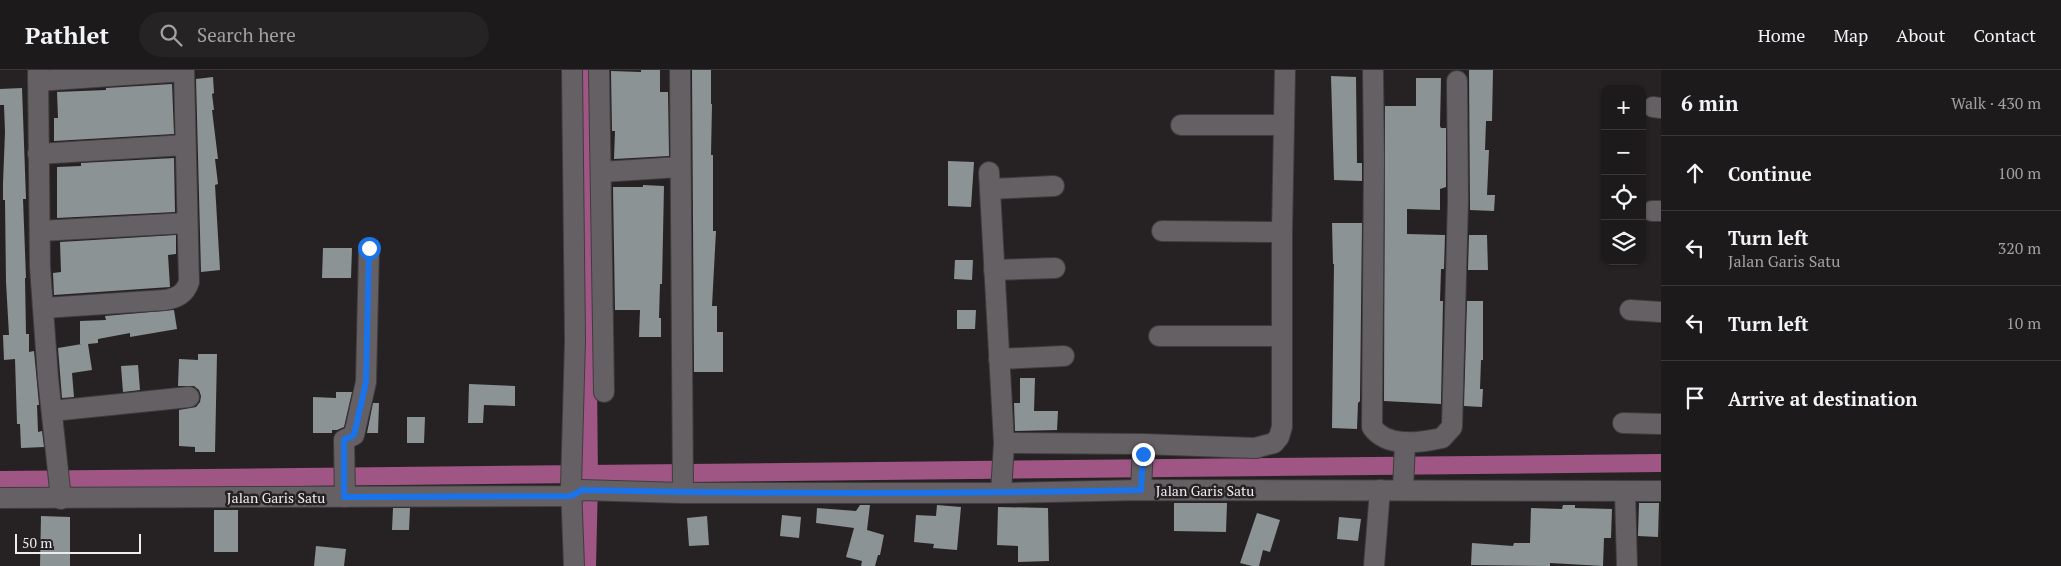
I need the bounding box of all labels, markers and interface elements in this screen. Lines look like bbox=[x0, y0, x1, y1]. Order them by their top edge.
search box bbox=[139, 12, 489, 57]
text: Pathlet bbox=[25, 19, 109, 51]
icon: search bbox=[157, 21, 185, 49]
text: Search here bbox=[197, 22, 296, 47]
text: Home bbox=[1758, 23, 1805, 47]
text: Map bbox=[1833, 23, 1868, 47]
text: About bbox=[1896, 23, 1945, 47]
text: Contact bbox=[1973, 23, 2036, 47]
map controls bbox=[1601, 85, 1646, 265]
button: + bbox=[1601, 85, 1646, 130]
text: 6 min bbox=[1681, 89, 1738, 117]
text: Walk · 430 m bbox=[1951, 92, 2041, 114]
button: − bbox=[1601, 130, 1646, 175]
icon: ahead bbox=[1681, 159, 1709, 187]
text: Continue bbox=[1728, 161, 1812, 186]
text: 100 m bbox=[1998, 162, 2041, 184]
button: locate bbox=[1601, 175, 1646, 220]
button: layers bbox=[1601, 220, 1646, 265]
text: Turn left bbox=[1728, 225, 1809, 250]
icon: left bbox=[1681, 234, 1709, 262]
route start bbox=[358, 237, 381, 260]
text: 320 m bbox=[1998, 237, 2041, 259]
text: Jalan Garis Satu bbox=[1728, 250, 1840, 272]
icon: left bbox=[1681, 309, 1709, 337]
text: Turn left bbox=[1728, 311, 1809, 336]
text: 10 m bbox=[2006, 312, 2041, 334]
icon: arrive bbox=[1681, 384, 1709, 412]
text: Arrive at destination bbox=[1728, 386, 1917, 411]
route end bbox=[1132, 443, 1155, 466]
street label: Jalan Garis Satu bbox=[1156, 481, 1254, 500]
street label: Jalan Garis Satu bbox=[227, 488, 325, 507]
scale bar bbox=[15, 531, 141, 554]
text: 50 m bbox=[22, 533, 52, 552]

